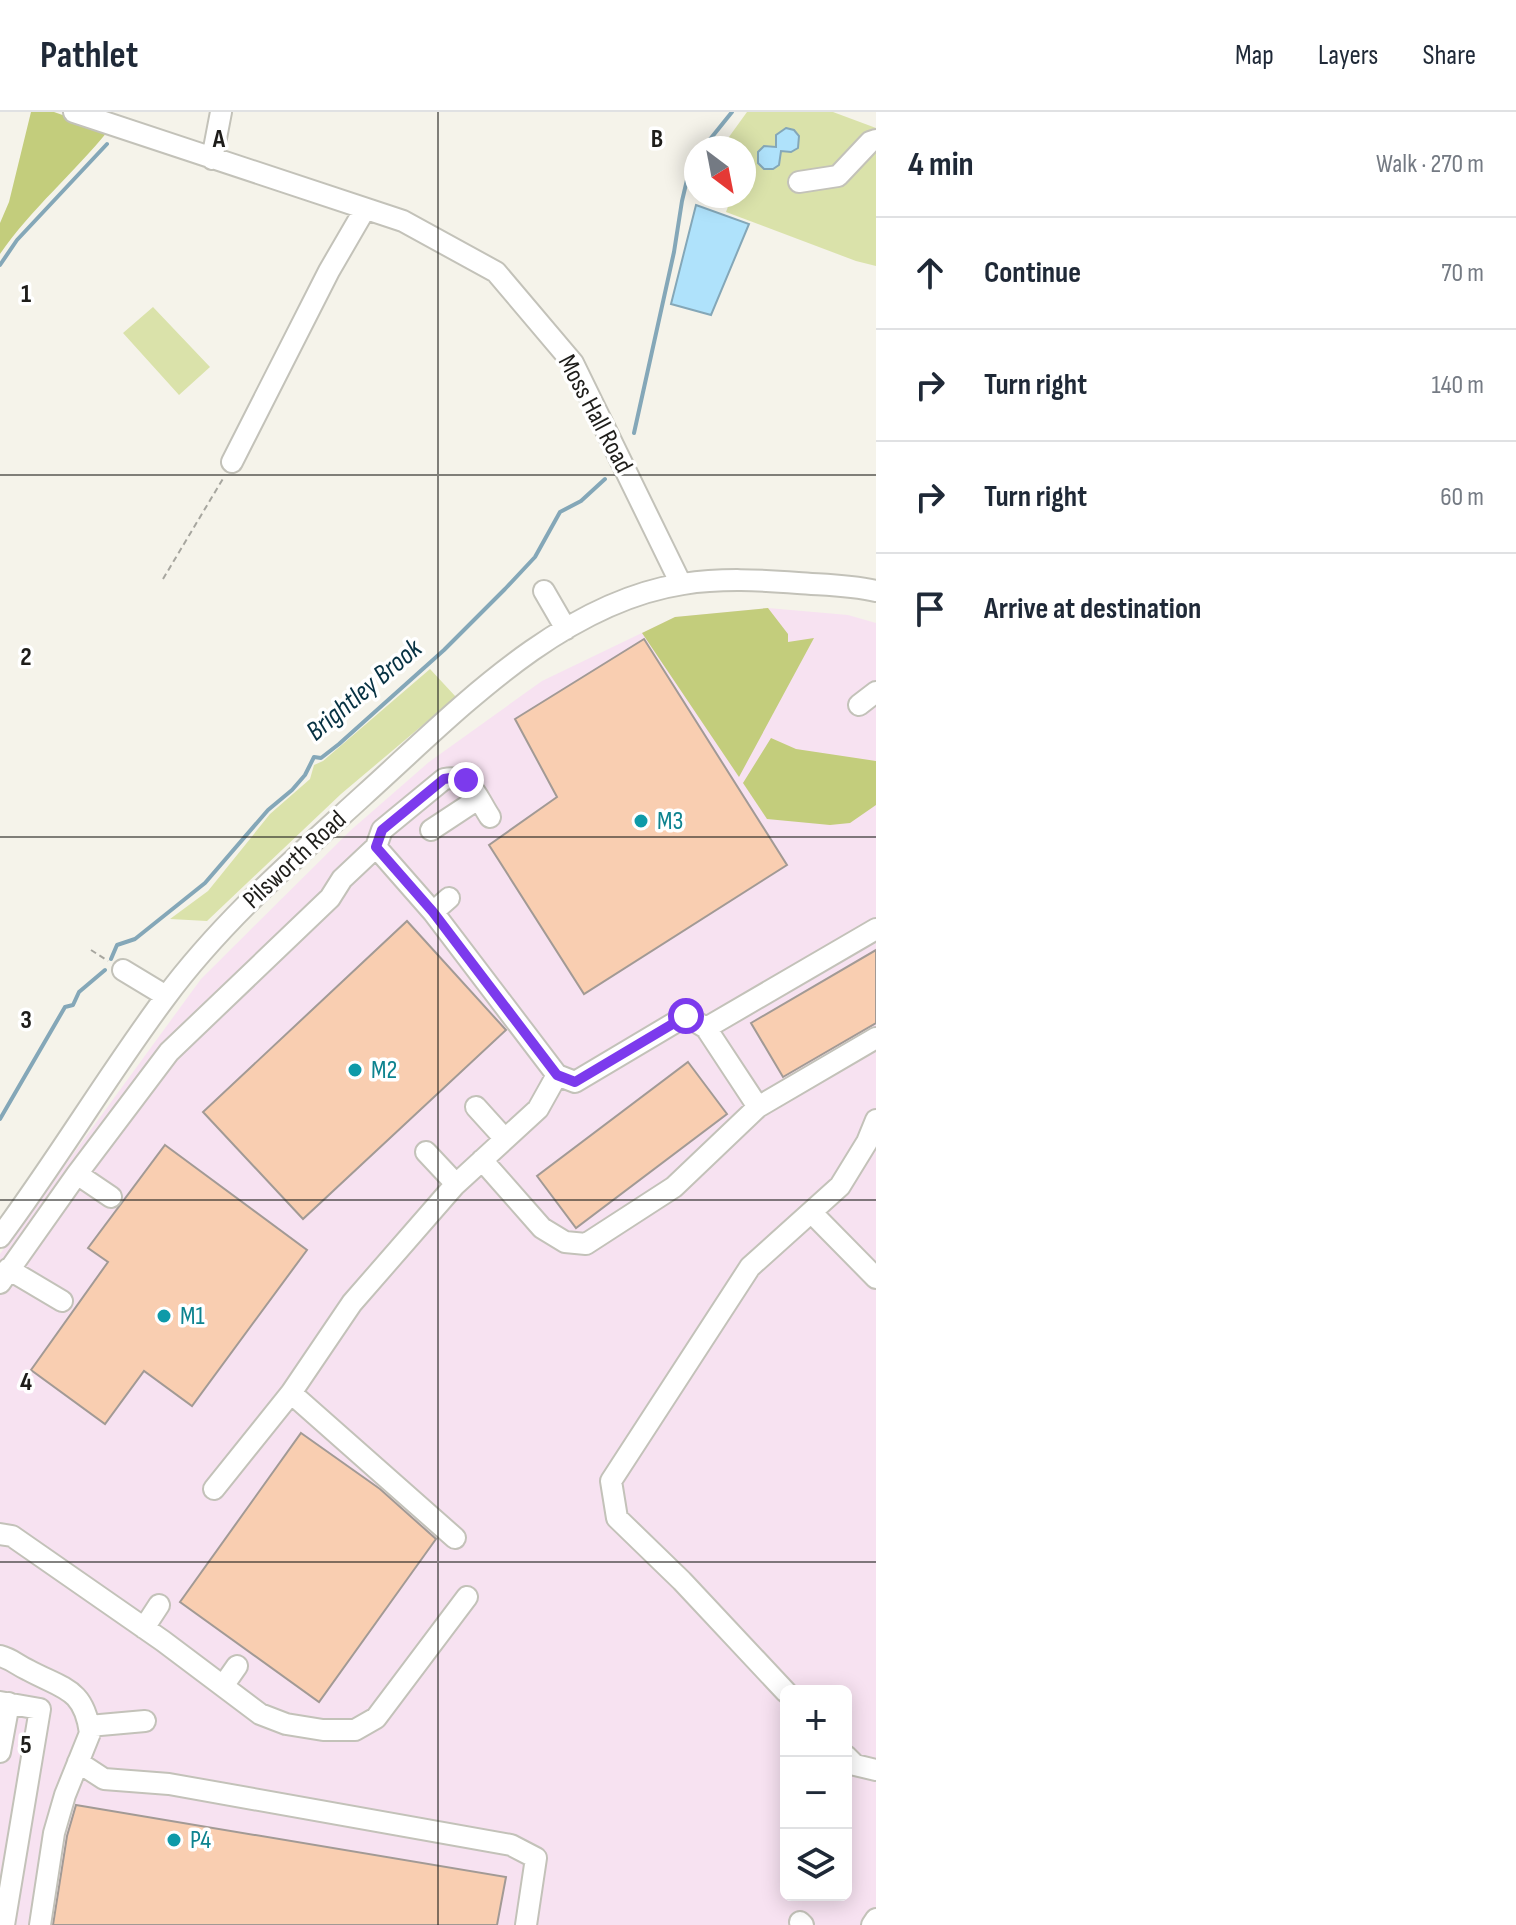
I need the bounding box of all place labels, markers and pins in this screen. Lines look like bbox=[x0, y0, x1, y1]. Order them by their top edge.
place label: M3 bbox=[657, 806, 683, 837]
marker: M3 bbox=[632, 812, 650, 830]
place label: M2 bbox=[371, 1055, 397, 1086]
marker: M2 bbox=[346, 1061, 364, 1079]
place label: M1 bbox=[180, 1301, 205, 1332]
marker: M1 bbox=[155, 1307, 173, 1325]
place label: P4 bbox=[190, 1825, 211, 1856]
marker: P4 bbox=[165, 1831, 183, 1849]

